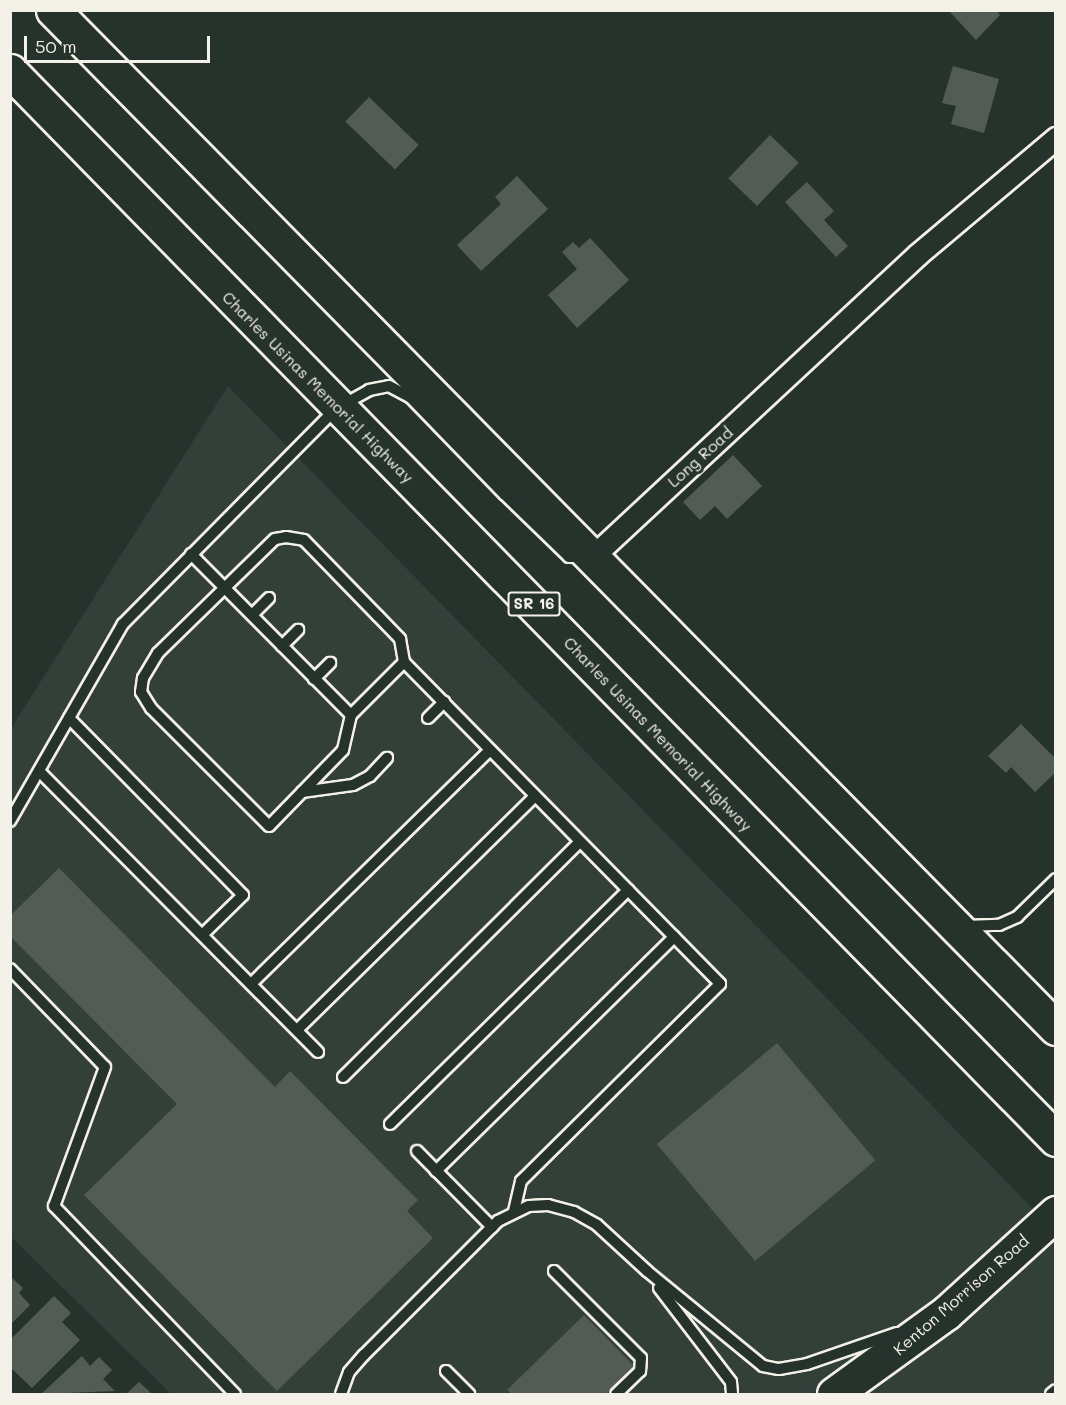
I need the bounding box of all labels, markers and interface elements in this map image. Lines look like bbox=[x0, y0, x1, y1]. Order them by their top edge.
scale bar bbox=[27, 24, 213, 62]
text: 50 m bbox=[35, 34, 77, 58]
street label: Charles Usinas Memorial Highway bbox=[218, 287, 418, 487]
street label: Long Road bbox=[663, 423, 737, 491]
road number: SR 16 bbox=[507, 592, 561, 616]
street label: Charles Usinas Memorial Highway bbox=[560, 633, 756, 835]
street label: Kenton Morrison Road bbox=[889, 1231, 1033, 1359]

